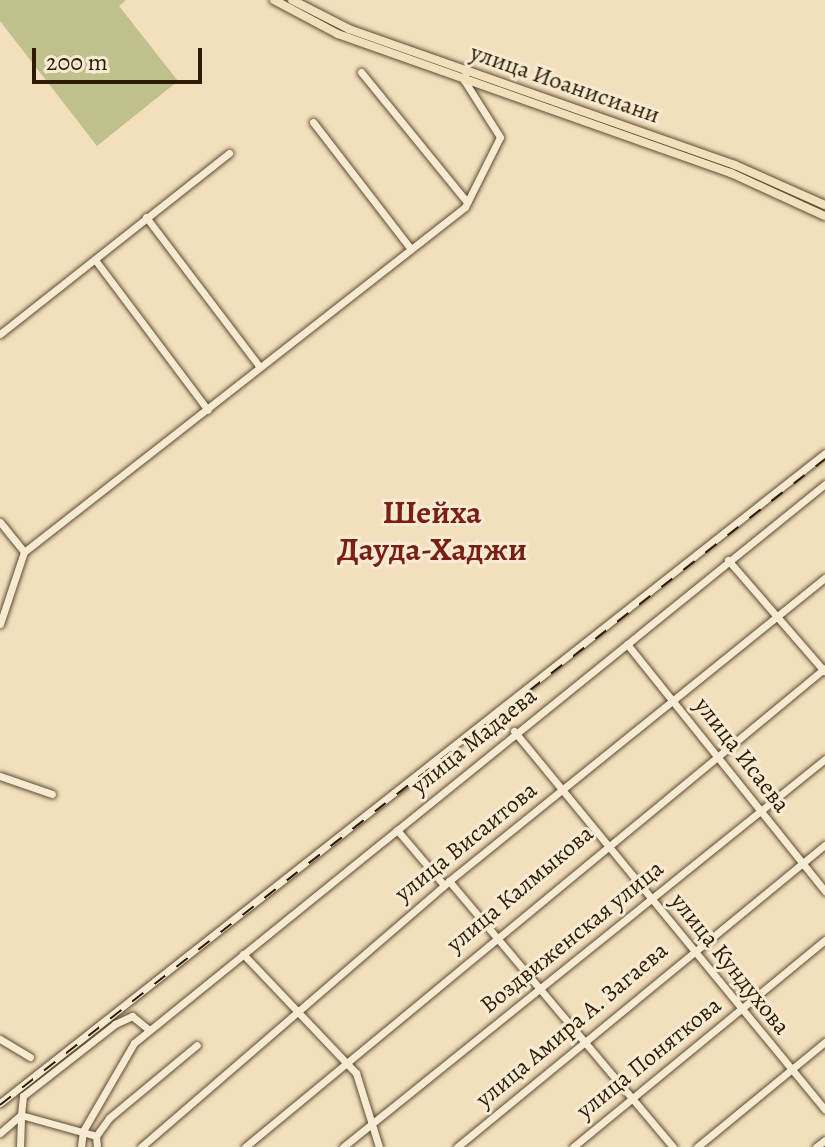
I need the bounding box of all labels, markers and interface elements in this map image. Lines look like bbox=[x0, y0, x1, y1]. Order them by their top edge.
scale bar bbox=[36, 32, 206, 82]
street label: улица Иоанисиани bbox=[467, 38, 663, 130]
text: 200 m bbox=[46, 46, 108, 78]
district label: Шейха Дауда-Хаджи bbox=[337, 494, 527, 569]
street label: улица Мадаева bbox=[405, 682, 543, 800]
street label: улица Исаева bbox=[688, 692, 796, 818]
street label: улица Висаитова bbox=[389, 776, 543, 908]
street label: улица Калмыкова bbox=[441, 819, 599, 959]
street label: Воздвиженская улица bbox=[475, 854, 669, 1020]
street label: улица Кундухова bbox=[664, 887, 796, 1041]
street label: улица Амира А. Загаева bbox=[470, 936, 674, 1114]
street label: улица Поняткова bbox=[571, 991, 727, 1125]

